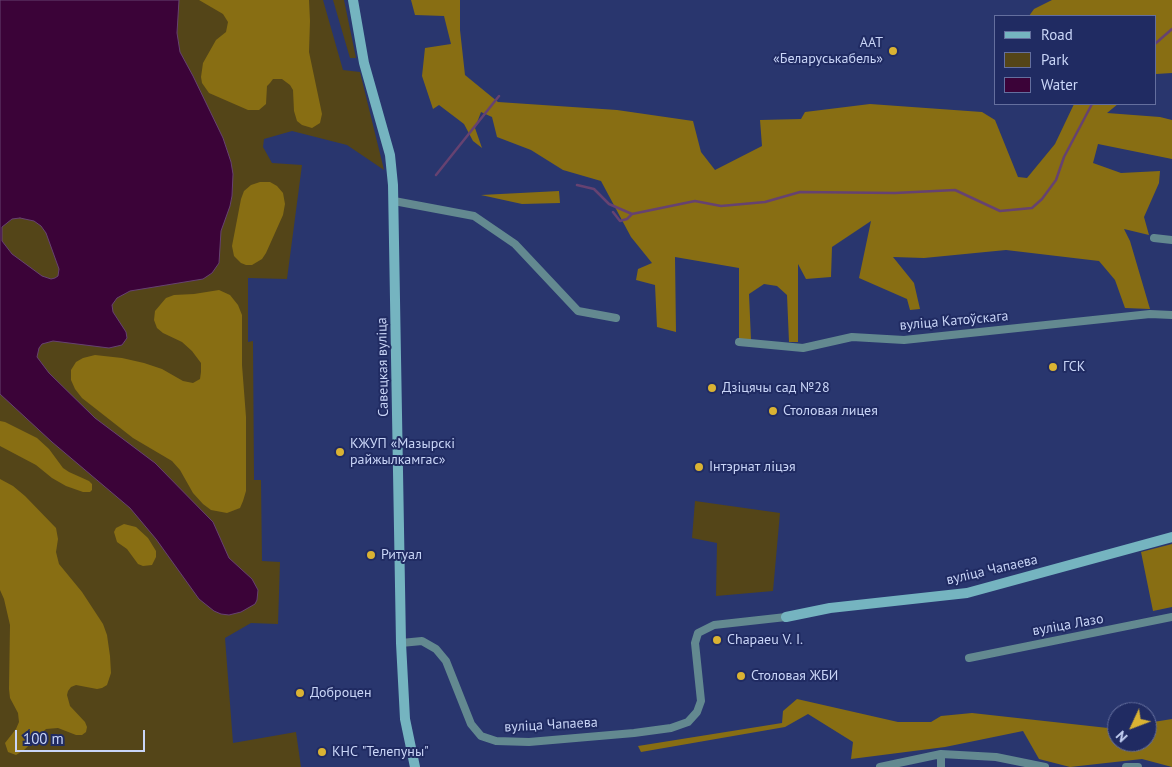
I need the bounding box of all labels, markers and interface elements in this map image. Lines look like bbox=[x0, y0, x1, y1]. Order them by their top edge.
legend bbox=[994, 15, 1157, 105]
text: Road bbox=[1041, 25, 1073, 44]
place label: ААТ «Беларуськабель» bbox=[773, 35, 883, 68]
marker: ААТ «Беларуськабель» bbox=[887, 45, 899, 57]
text: Park bbox=[1041, 50, 1069, 69]
text: Water bbox=[1041, 75, 1078, 94]
street label: вуліца Катоўскага bbox=[899, 308, 1009, 334]
street label: Савецкая вуліца bbox=[374, 317, 392, 417]
place label: ГСК bbox=[1063, 359, 1085, 375]
marker: ГСК bbox=[1047, 361, 1059, 373]
place label: Дзіцячы сад №28 bbox=[722, 380, 830, 396]
marker: Дзіцячы сад №28 bbox=[706, 382, 718, 394]
place label: Столовая лицея bbox=[783, 403, 878, 419]
marker: Столовая лицея bbox=[767, 405, 779, 417]
place label: КЖУП «Мазырскі райжылкамгас» bbox=[350, 436, 455, 468]
marker: КЖУП «Мазырскі райжылкамгас» bbox=[334, 446, 346, 458]
place label: Інтэрнат ліцэя bbox=[709, 459, 796, 475]
marker: Інтэрнат ліцэя bbox=[693, 461, 705, 473]
place label: Ритуал bbox=[381, 547, 422, 563]
marker: Ритуал bbox=[365, 549, 377, 561]
street label: вуліца Чапаева bbox=[945, 551, 1039, 589]
street label: вуліца Лазо bbox=[1031, 610, 1105, 640]
place label: Chapaeu V. I. bbox=[727, 632, 803, 648]
marker: Chapaeu V. I. bbox=[711, 634, 723, 646]
place label: Столовая ЖБИ bbox=[751, 668, 838, 684]
marker: Столовая ЖБИ bbox=[735, 670, 747, 682]
place label: Доброцен bbox=[310, 685, 371, 701]
marker: Доброцен bbox=[294, 687, 306, 699]
north arrow bbox=[1107, 702, 1157, 752]
street label: вуліца Чапаева bbox=[504, 714, 598, 736]
scale bar bbox=[18, 720, 148, 752]
text: N bbox=[1112, 727, 1131, 746]
text: 100 m bbox=[23, 729, 64, 748]
place label: КНС "Телепуны" bbox=[332, 744, 429, 760]
marker: КНС "Телепуны" bbox=[316, 746, 328, 758]

